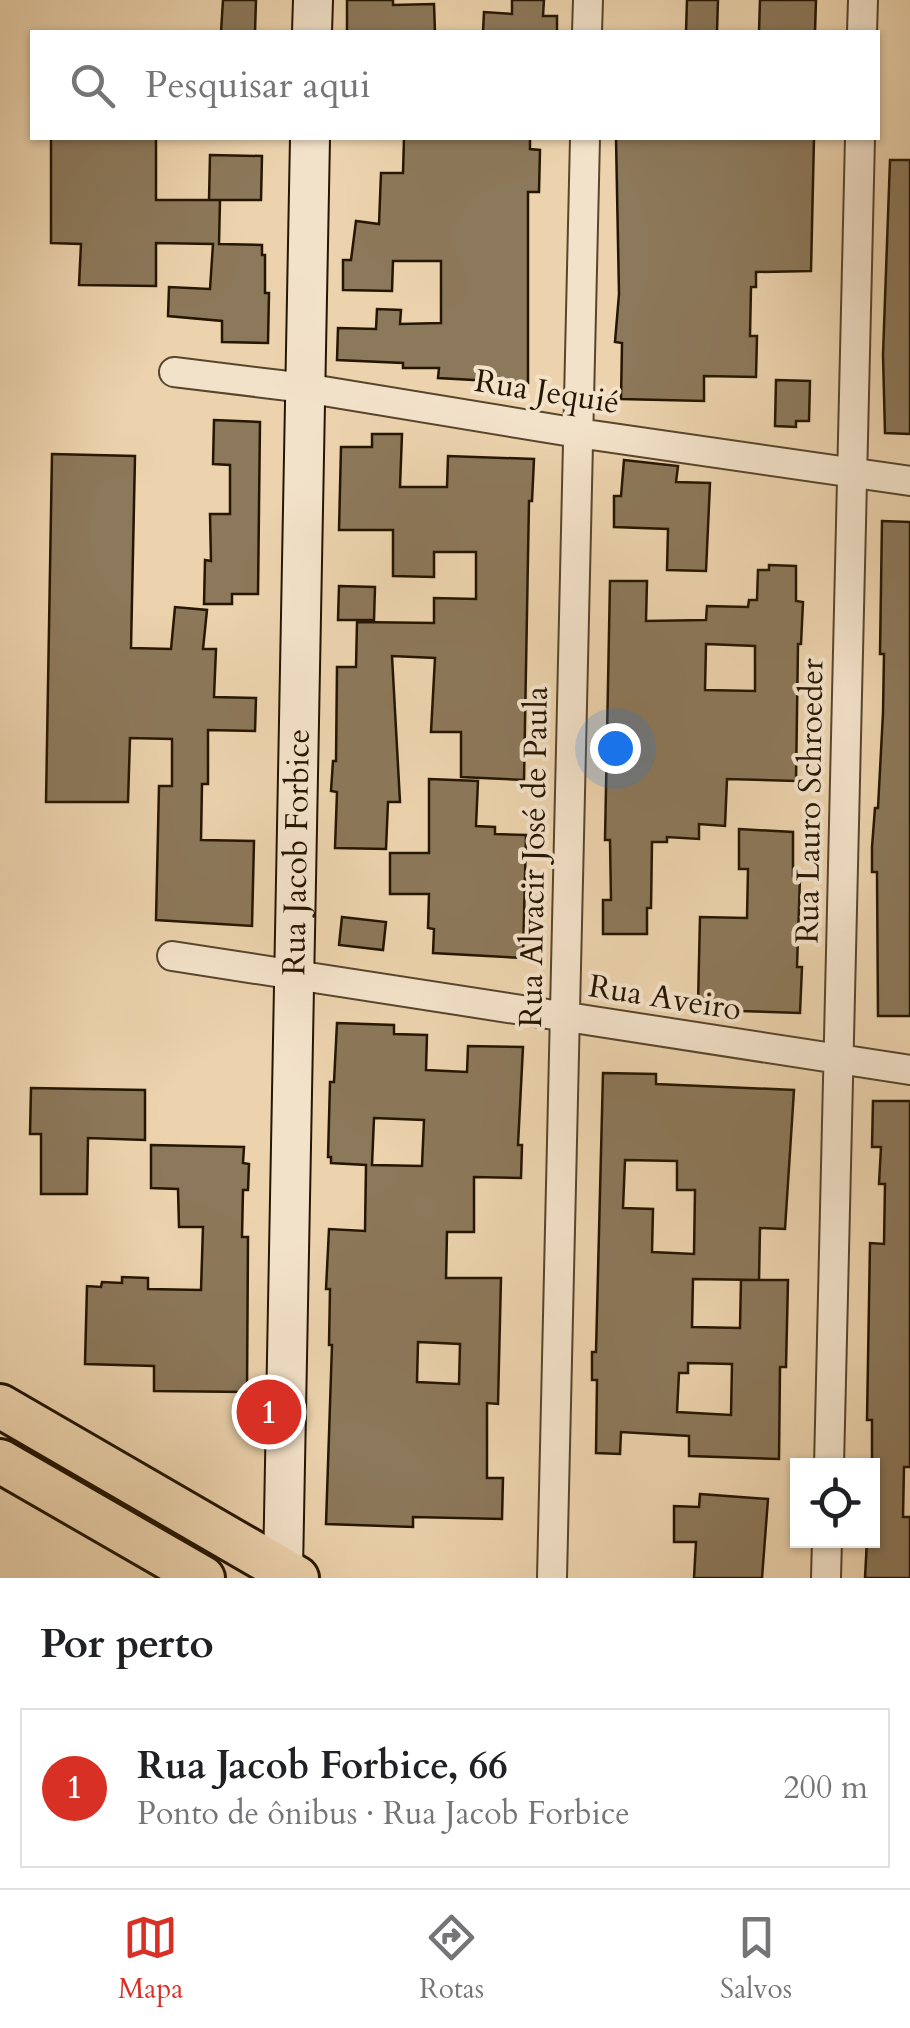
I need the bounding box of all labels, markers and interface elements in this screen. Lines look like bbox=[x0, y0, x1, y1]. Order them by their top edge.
search box bbox=[30, 30, 880, 140]
icon: search bbox=[65, 58, 120, 113]
text: Pesquisar aqui bbox=[145, 59, 371, 111]
street label: Rua Jequié bbox=[472, 359, 622, 425]
street label: Rua Lauro Schroeder bbox=[786, 658, 834, 944]
street label: Rua Alvacir José de Paula bbox=[509, 686, 559, 1028]
your location bbox=[590, 723, 641, 774]
street label: Rua Jacob Forbice bbox=[272, 728, 321, 976]
street label: Rua Aveiro bbox=[586, 964, 744, 1032]
pin: 1 bbox=[236, 1374, 302, 1450]
map controls bbox=[790, 1458, 880, 1548]
button: locate bbox=[790, 1458, 880, 1548]
text: Por perto bbox=[40, 1615, 214, 1672]
text: Rua Jacob Forbice, 66 bbox=[137, 1740, 508, 1792]
text: 1 bbox=[66, 1766, 83, 1810]
text: 200 m bbox=[783, 1766, 868, 1810]
text: Ponto de ônibus · Rua Jacob Forbice bbox=[137, 1792, 630, 1836]
tab: Mapa bbox=[118, 1910, 183, 2008]
tab: Rotas bbox=[419, 1910, 484, 2008]
tab: Salvos bbox=[720, 1910, 792, 2008]

